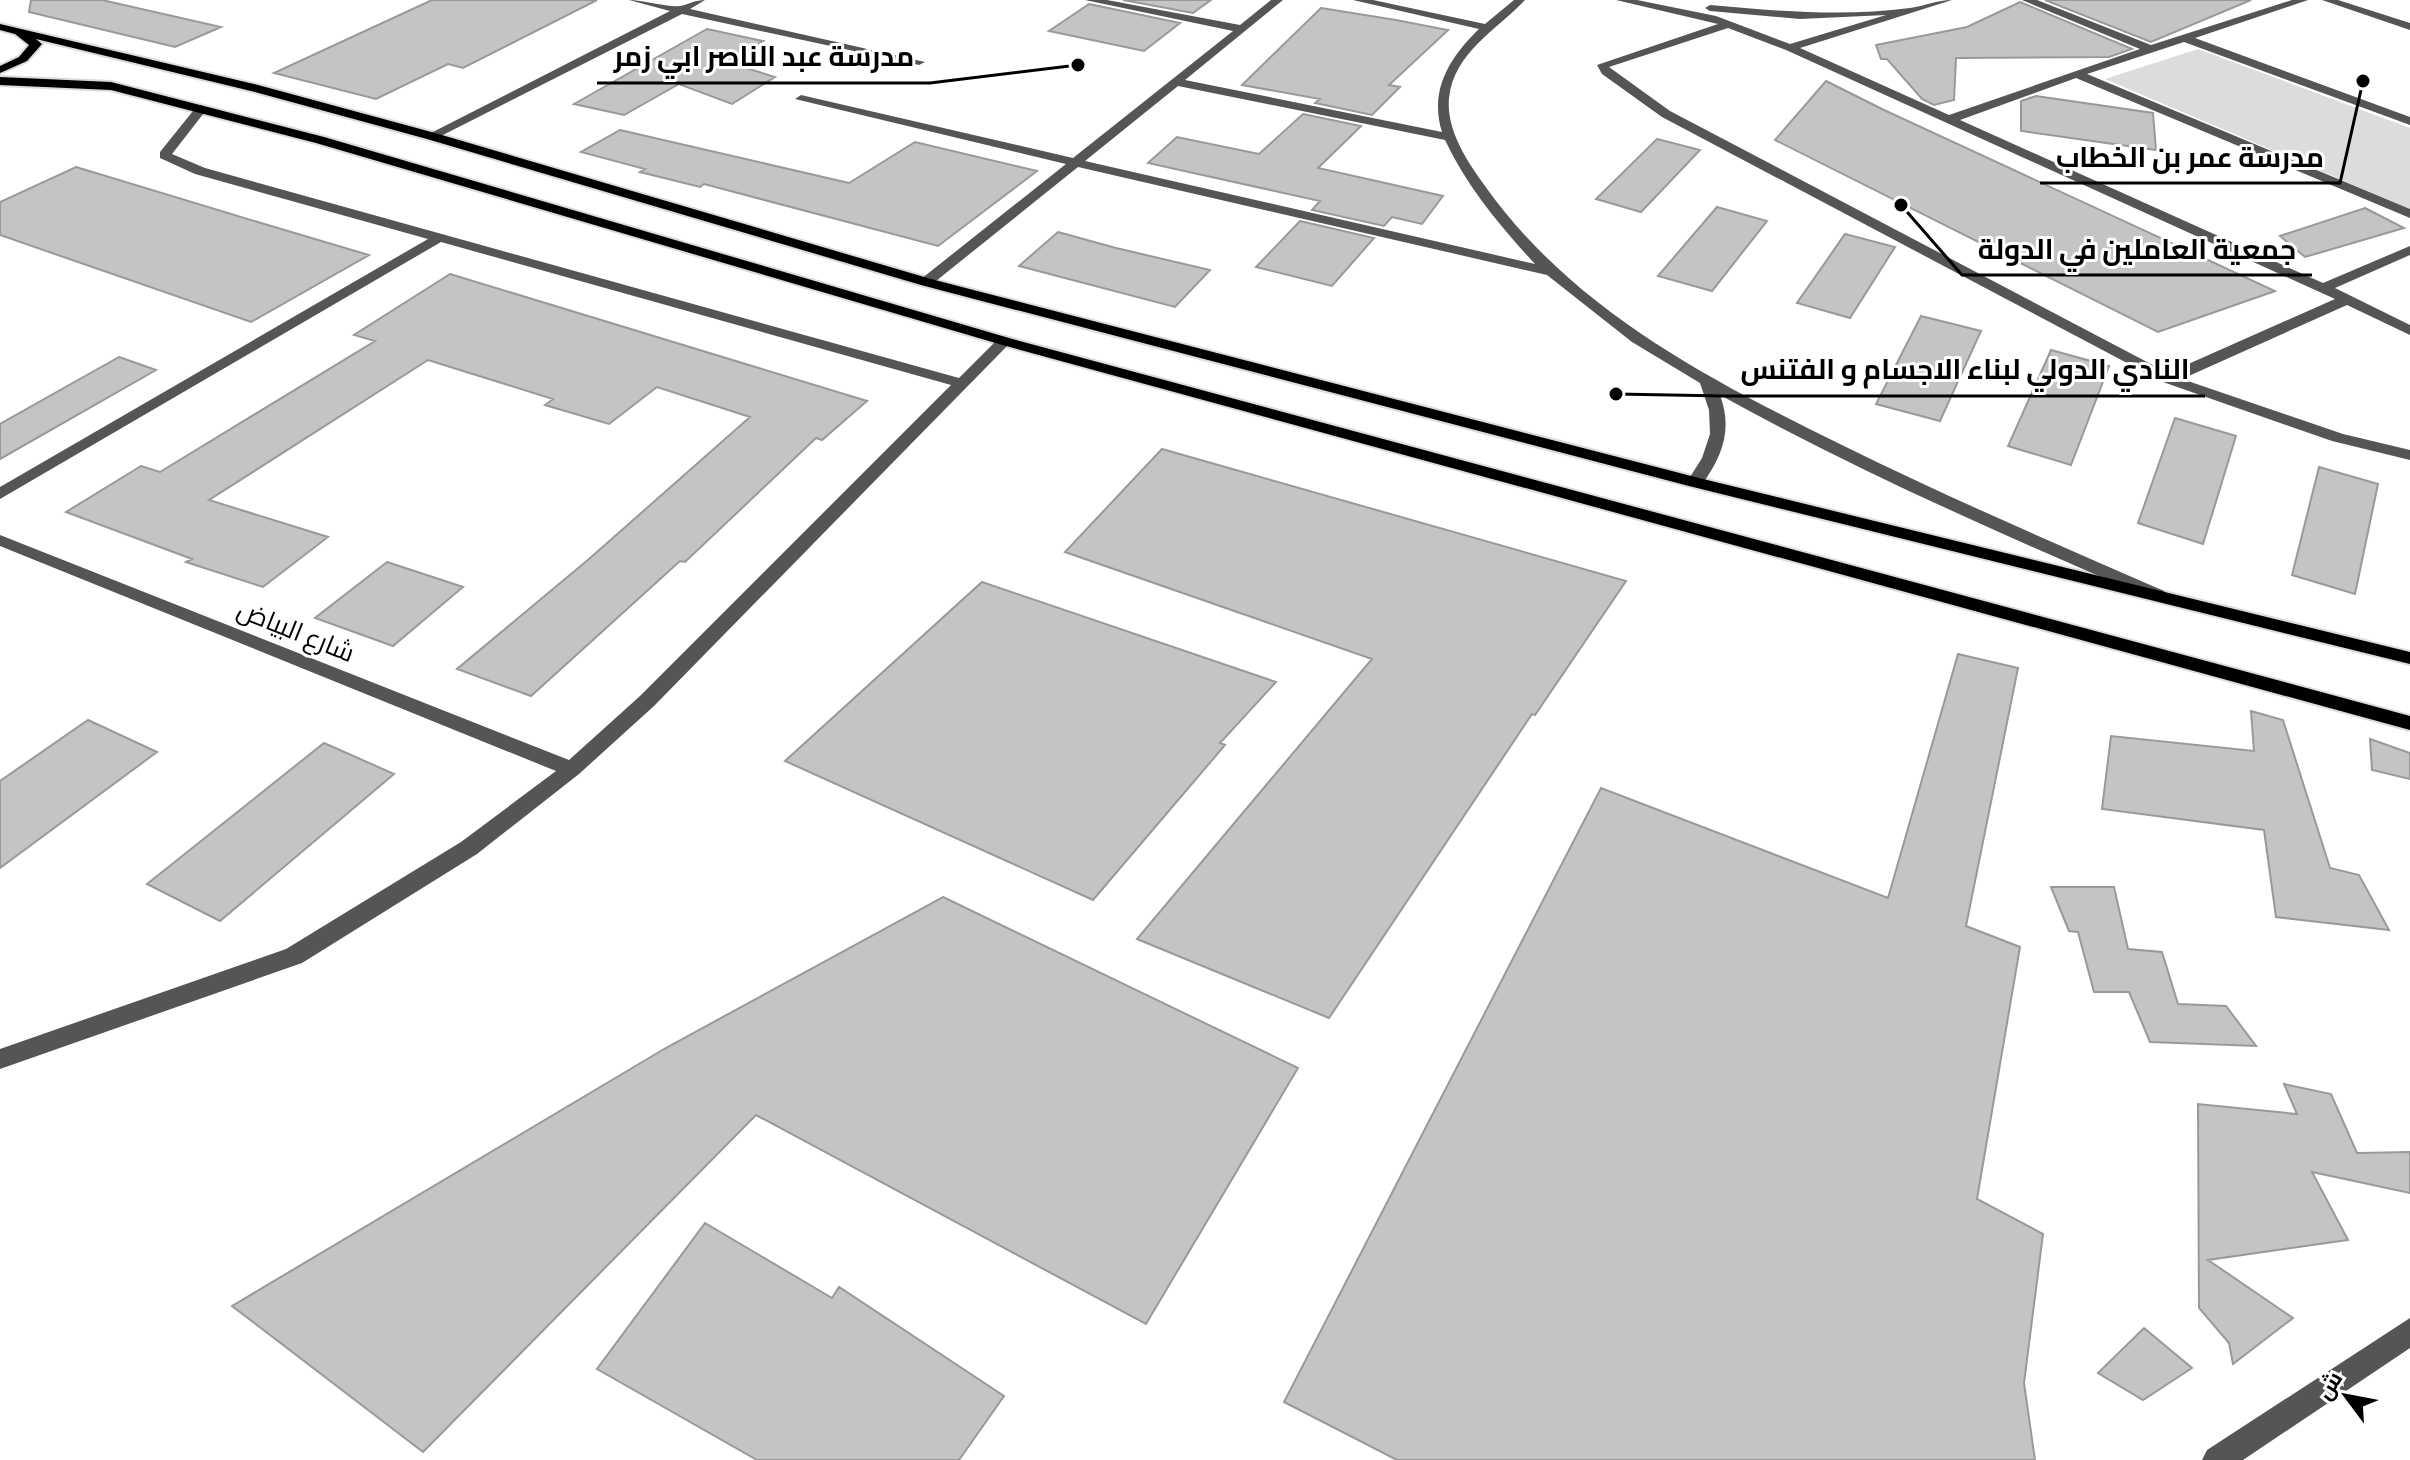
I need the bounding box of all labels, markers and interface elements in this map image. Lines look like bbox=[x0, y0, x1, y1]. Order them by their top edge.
callout: مدرسة عبد الناصر ابي زمر bbox=[597, 31, 930, 83]
text: مدرسة عبد الناصر ابي زمر bbox=[613, 37, 914, 79]
callout: مدرسة عمر بن الخطاب bbox=[2040, 131, 2340, 183]
text: مدرسة عمر بن الخطاب bbox=[2056, 138, 2324, 178]
callout: جمعية العاملين في الدولة bbox=[1962, 223, 2312, 275]
text: جمعية العاملين في الدولة bbox=[1978, 230, 2296, 272]
callout: النادي الدولي لبناء الاجسام و الفتنس bbox=[1724, 344, 2205, 396]
text: النادي الدولي لبناء الاجسام و الفتنس bbox=[1740, 350, 2190, 392]
street label: شارع البياض bbox=[232, 591, 360, 672]
north arrow bbox=[2306, 1356, 2386, 1436]
text: ش bbox=[2309, 1365, 2351, 1406]

